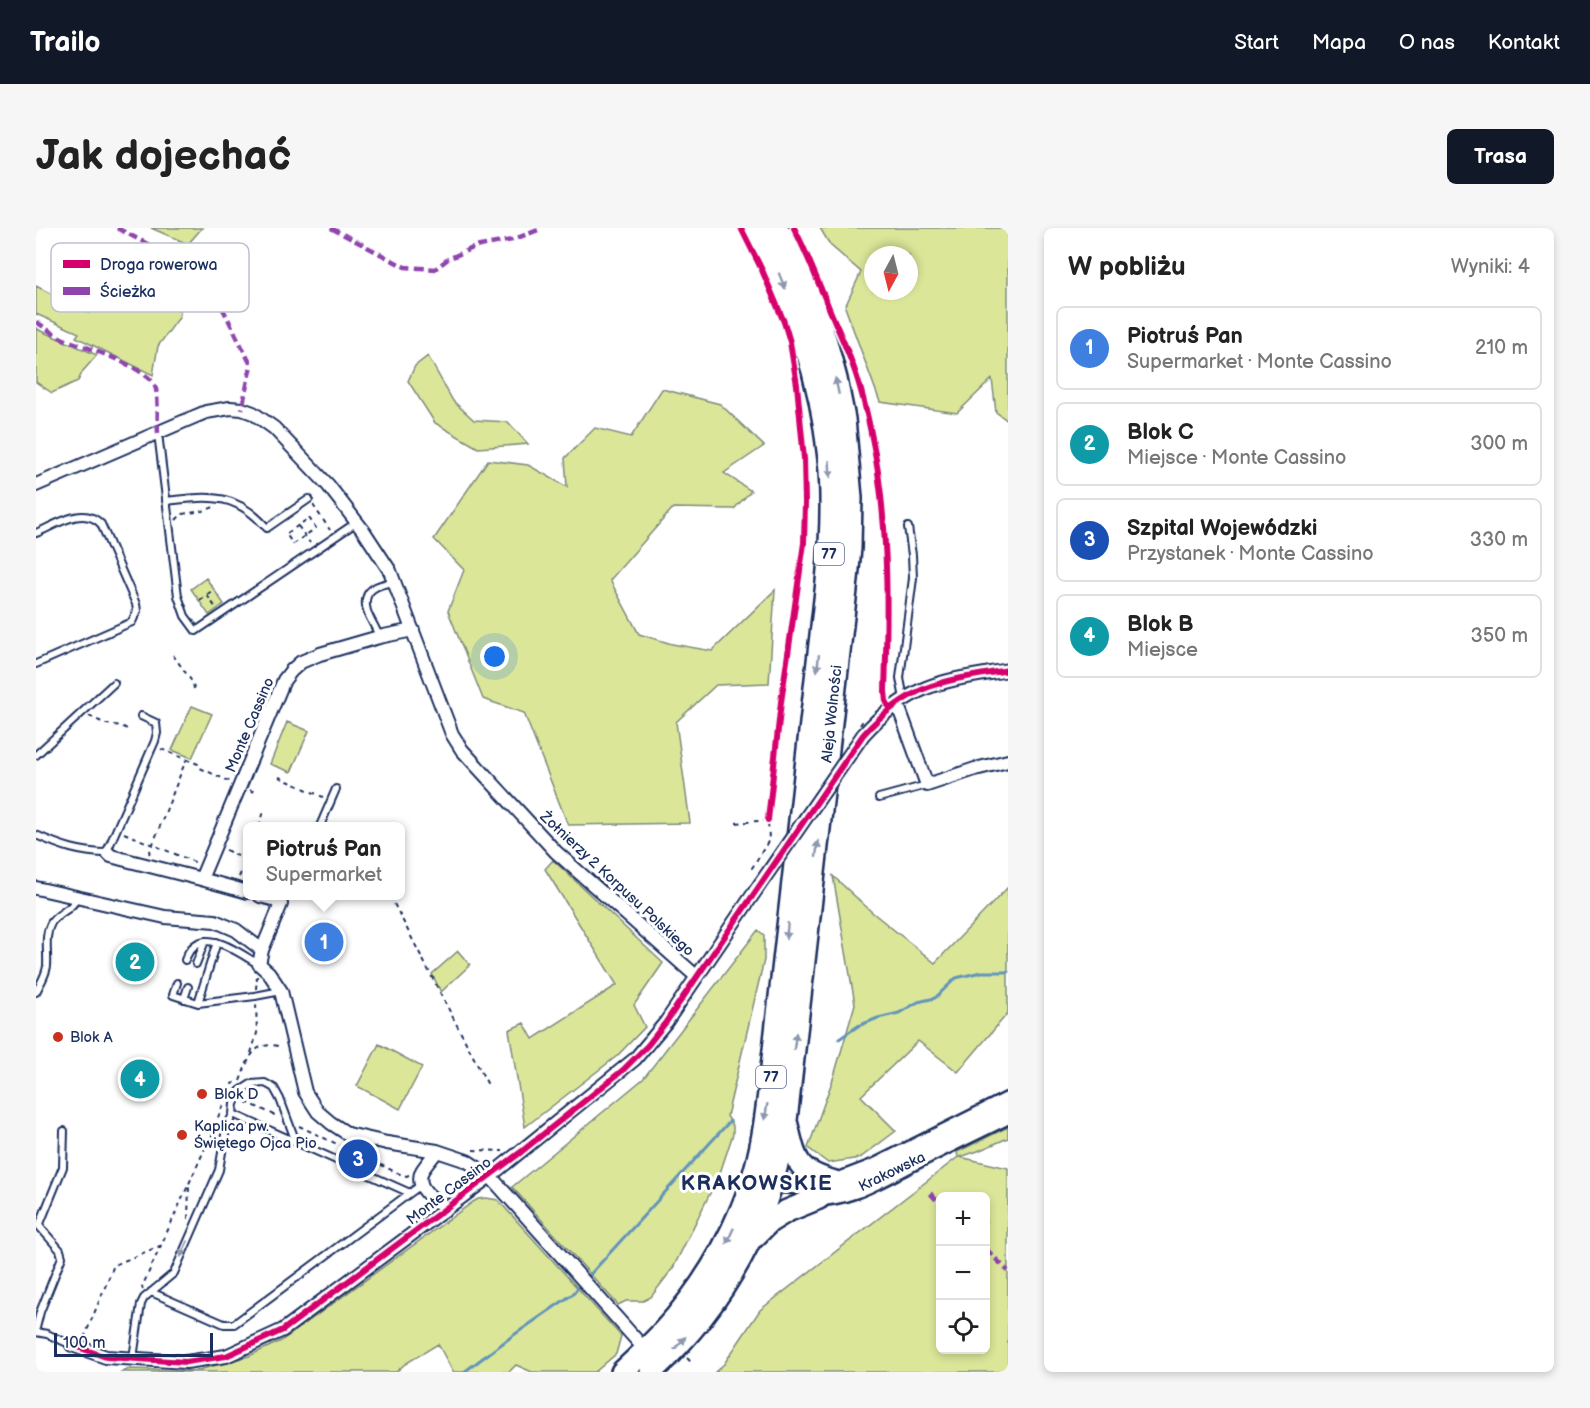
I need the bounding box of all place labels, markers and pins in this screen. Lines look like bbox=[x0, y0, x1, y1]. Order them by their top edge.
pin: 1 bbox=[304, 920, 344, 964]
pin: 2 bbox=[116, 940, 154, 984]
place label: Blok A bbox=[70, 1028, 113, 1047]
marker: Blok A bbox=[51, 1030, 65, 1044]
pin: 4 bbox=[120, 1056, 160, 1102]
place label: Blok D bbox=[214, 1085, 258, 1104]
marker: Blok D bbox=[195, 1087, 209, 1101]
place label: Kaplica pw. Świętego Ojca Pio bbox=[194, 1117, 317, 1153]
marker: Kaplica pw. Świętego Ojca Pio bbox=[175, 1128, 189, 1142]
pin: 3 bbox=[338, 1136, 378, 1182]

